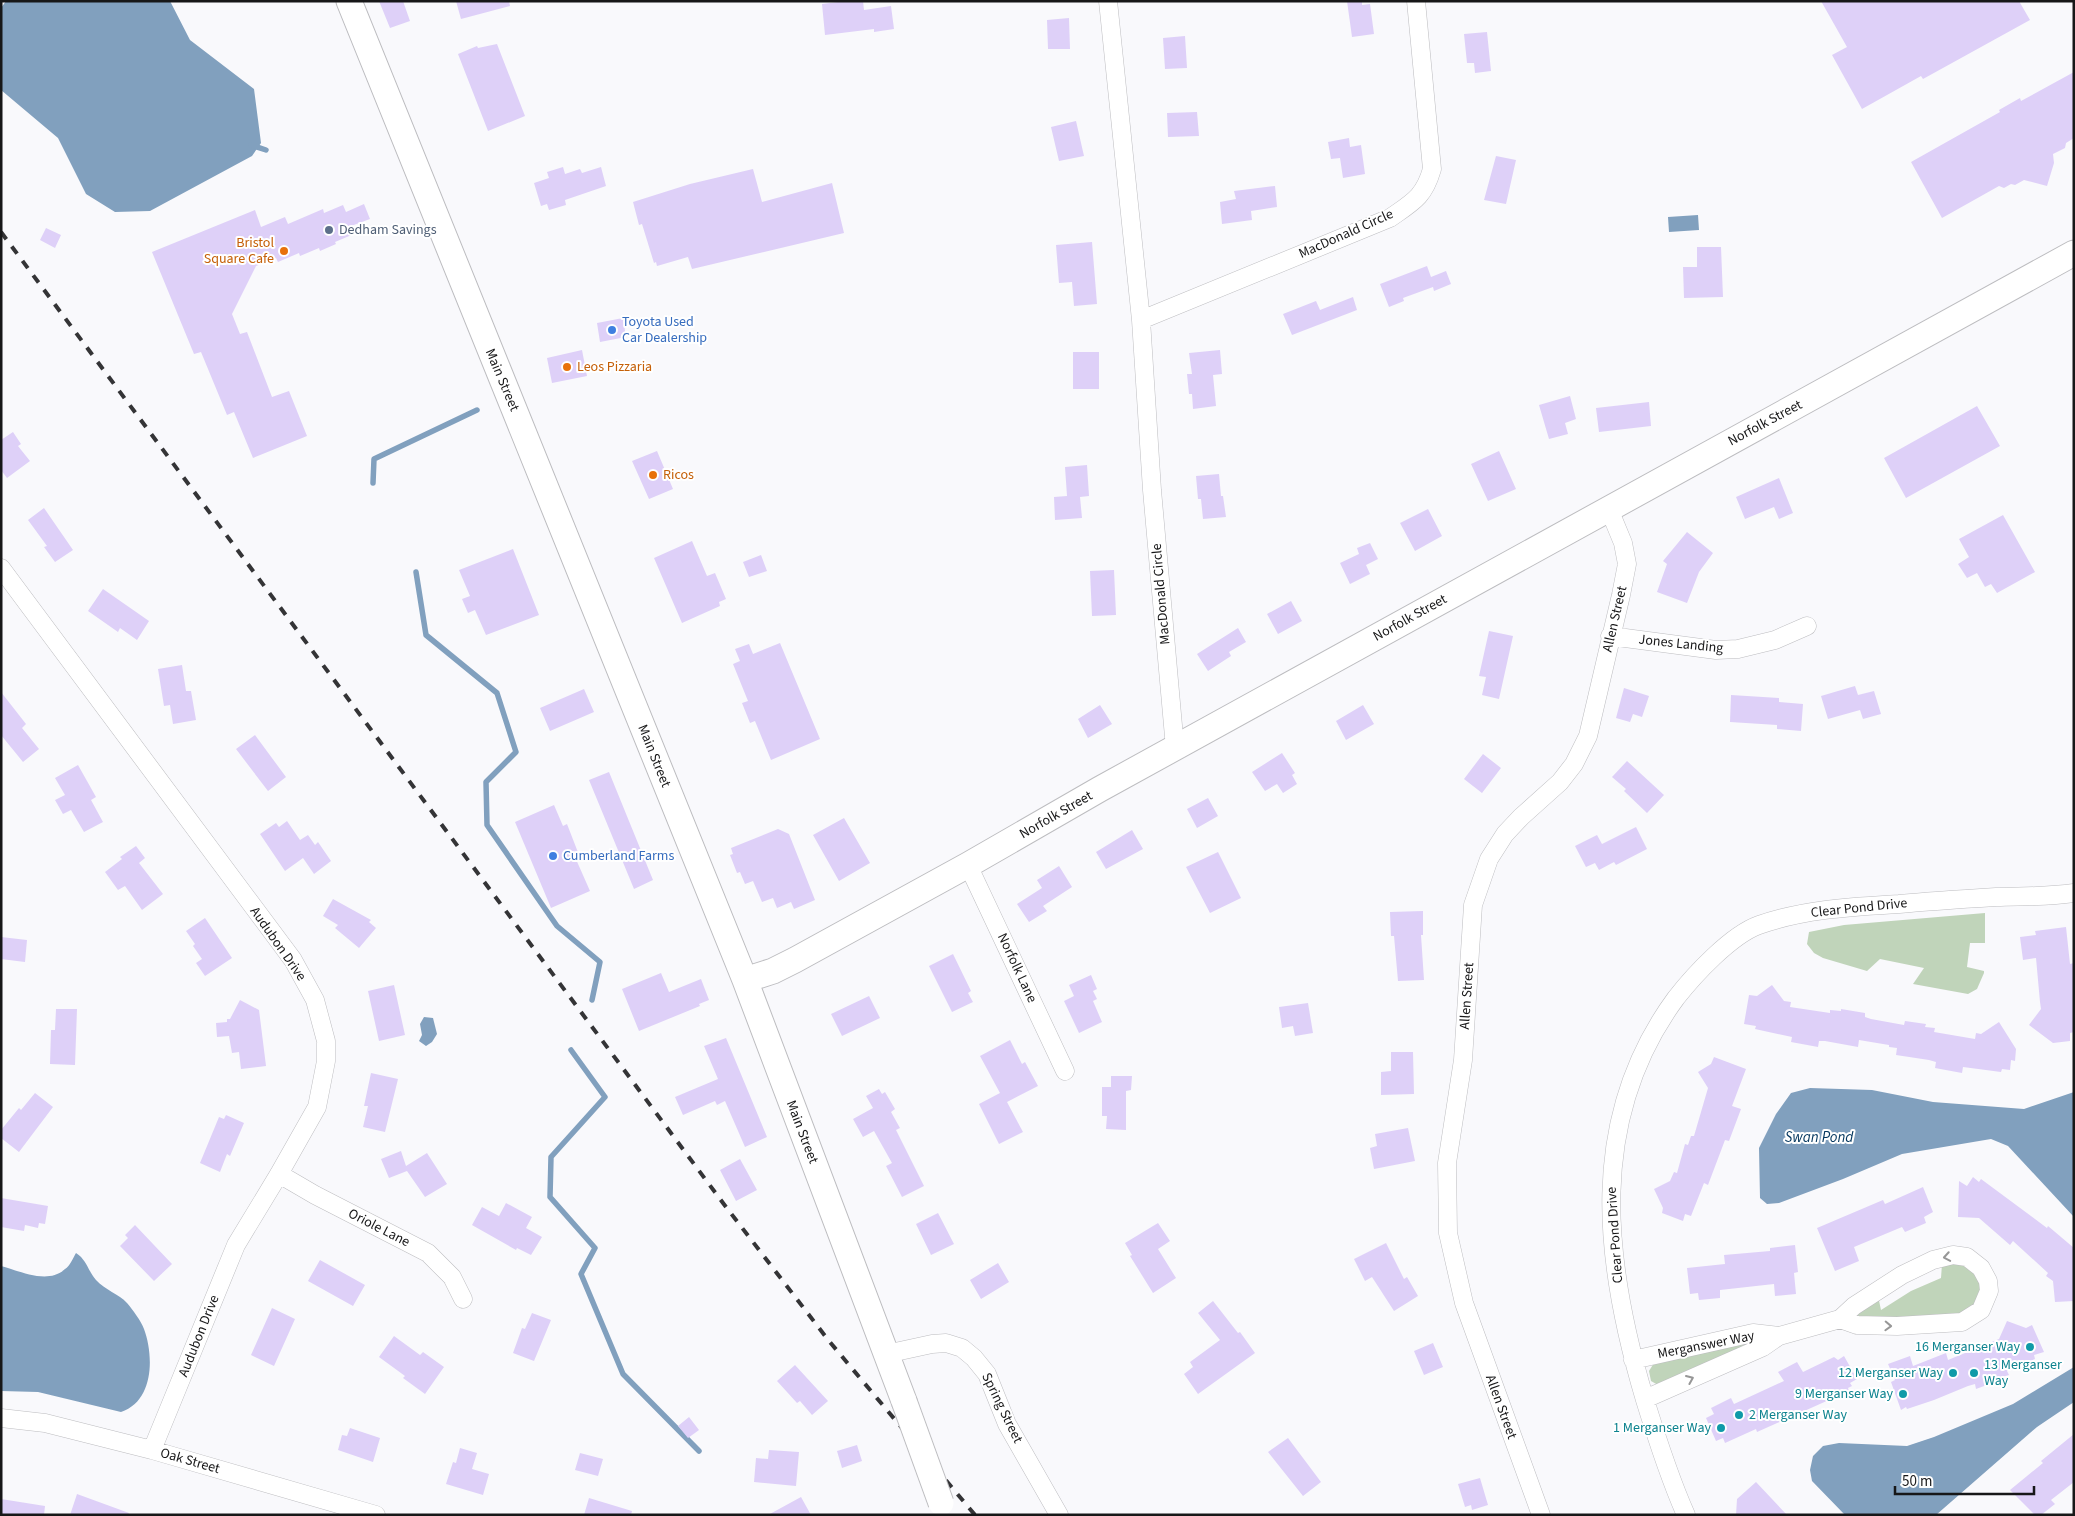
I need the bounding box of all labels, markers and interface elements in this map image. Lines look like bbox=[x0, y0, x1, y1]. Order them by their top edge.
street label: MacDonald Circle bbox=[1295, 204, 1397, 264]
place label: Dedham Savings bbox=[339, 220, 437, 240]
marker: Dedham Savings bbox=[323, 224, 335, 236]
place label: Bristol Square Cafe bbox=[204, 233, 274, 269]
marker: Bristol Square Cafe bbox=[278, 245, 290, 257]
place label: Toyota Used Car Dealership bbox=[622, 312, 707, 348]
marker: Toyota Used Car Dealership bbox=[606, 324, 618, 336]
street label: Main Street bbox=[480, 346, 524, 415]
place label: Leos Pizzaria bbox=[577, 357, 652, 377]
marker: Leos Pizzaria bbox=[561, 361, 573, 373]
street label: Norfolk Street bbox=[1724, 395, 1806, 451]
place label: Ricos bbox=[663, 465, 694, 485]
marker: Ricos bbox=[647, 469, 659, 481]
street label: MacDonald Circle bbox=[1147, 542, 1175, 646]
street label: Allen Street bbox=[1598, 584, 1632, 654]
street label: Norfolk Street bbox=[1370, 589, 1451, 646]
street label: Jones Landing bbox=[1638, 630, 1724, 658]
street label: Main Street bbox=[632, 722, 676, 791]
street label: Norfolk Street bbox=[1016, 786, 1096, 844]
place label: Cumberland Farms bbox=[563, 846, 674, 866]
marker: Cumberland Farms bbox=[547, 850, 559, 862]
street label: Clear Pond Drive bbox=[1810, 893, 1908, 923]
street label: Audubon Drive bbox=[245, 903, 311, 985]
street label: Norfolk Lane bbox=[992, 930, 1042, 1006]
street label: Allen Street bbox=[1455, 962, 1479, 1030]
street label: Main Street bbox=[781, 1098, 823, 1167]
water label: Swan Pond bbox=[1785, 1127, 1854, 1148]
street label: Clear Pond Drive bbox=[1602, 1186, 1628, 1284]
street label: Oriole Lane bbox=[345, 1204, 413, 1252]
one-way arrow bbox=[1943, 1252, 1952, 1262]
street label: Audubon Drive bbox=[173, 1292, 225, 1380]
one-way arrow bbox=[1884, 1320, 1892, 1331]
street label: Merganswer Way bbox=[1656, 1326, 1757, 1364]
place label: 16 Merganser Way bbox=[1915, 1337, 2020, 1357]
marker: 16 Merganser Way bbox=[2024, 1341, 2036, 1353]
place label: 13 Merganser Way bbox=[1984, 1355, 2062, 1391]
place label: 12 Merganser Way bbox=[1838, 1363, 1943, 1383]
marker: 12 Merganser Way bbox=[1947, 1367, 1959, 1379]
marker: 13 Merganser Way bbox=[1968, 1367, 1980, 1379]
street label: Spring Street bbox=[976, 1369, 1028, 1447]
street label: Allen Street bbox=[1480, 1372, 1522, 1442]
one-way arrow bbox=[1685, 1375, 1694, 1385]
place label: 9 Merganser Way bbox=[1795, 1384, 1893, 1404]
marker: 9 Merganser Way bbox=[1897, 1388, 1909, 1400]
place label: 2 Merganser Way bbox=[1749, 1405, 1847, 1425]
marker: 2 Merganser Way bbox=[1733, 1409, 1745, 1421]
place label: 1 Merganser Way bbox=[1613, 1418, 1711, 1438]
marker: 1 Merganser Way bbox=[1715, 1422, 1727, 1434]
street label: Oak Street bbox=[158, 1443, 222, 1479]
scale bar bbox=[1895, 1464, 2034, 1496]
text: 50 m bbox=[1902, 1471, 1932, 1492]

